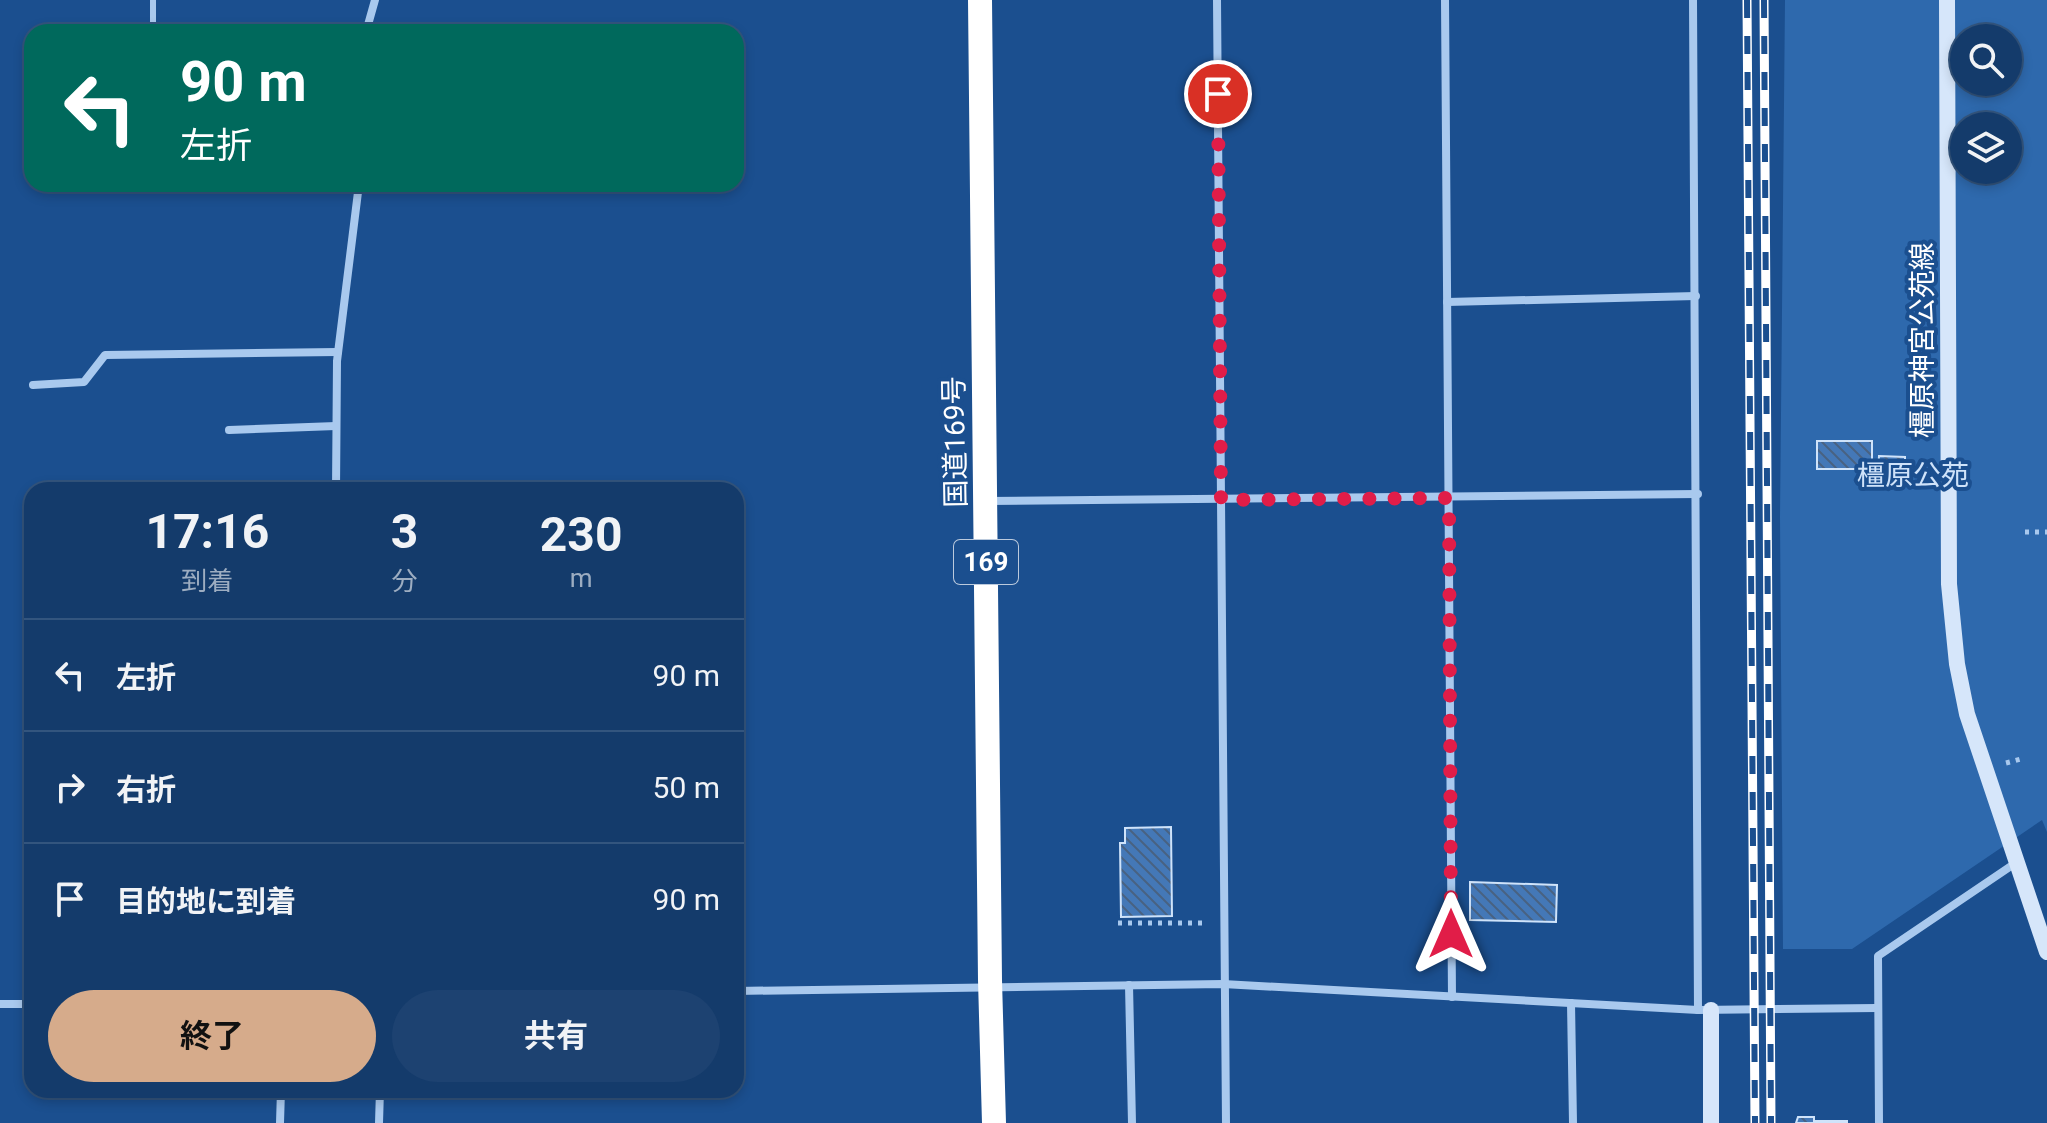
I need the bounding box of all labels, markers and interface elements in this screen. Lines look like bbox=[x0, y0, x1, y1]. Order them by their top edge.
map controls bbox=[1950, 24, 2022, 184]
button: search bbox=[1950, 24, 2022, 96]
text: 90 m bbox=[180, 49, 307, 115]
icon: left bbox=[48, 56, 152, 160]
pin bbox=[1184, 60, 1252, 128]
icon: arrive bbox=[1196, 72, 1240, 116]
button: layers bbox=[1950, 112, 2022, 184]
text: 左折 bbox=[180, 125, 252, 167]
street label: 橿原神宮公苑線 bbox=[1906, 242, 1939, 438]
street label: 国道169号 bbox=[937, 376, 973, 508]
park label: 橿原公苑 bbox=[1857, 459, 1969, 492]
text: 17:16 bbox=[146, 503, 269, 560]
text: 3 bbox=[391, 503, 418, 560]
text: 230 bbox=[540, 506, 622, 563]
road number: 169 bbox=[954, 540, 1018, 584]
text: m bbox=[570, 563, 593, 593]
text: 到着 bbox=[181, 566, 233, 596]
text: 分 bbox=[392, 566, 418, 596]
icon: left bbox=[48, 653, 92, 697]
text: 90 m bbox=[653, 658, 720, 693]
text: 左折 bbox=[116, 660, 176, 695]
icon: right bbox=[48, 765, 92, 809]
text: 50 m bbox=[653, 770, 720, 805]
text: 右折 bbox=[116, 772, 176, 807]
icon: arrive bbox=[48, 877, 92, 921]
text: 90 m bbox=[653, 882, 720, 917]
text: 目的地に到着 bbox=[116, 884, 296, 919]
position arrow bbox=[1409, 892, 1493, 976]
button: 終了 bbox=[48, 990, 376, 1082]
button: 共有 bbox=[392, 990, 720, 1082]

